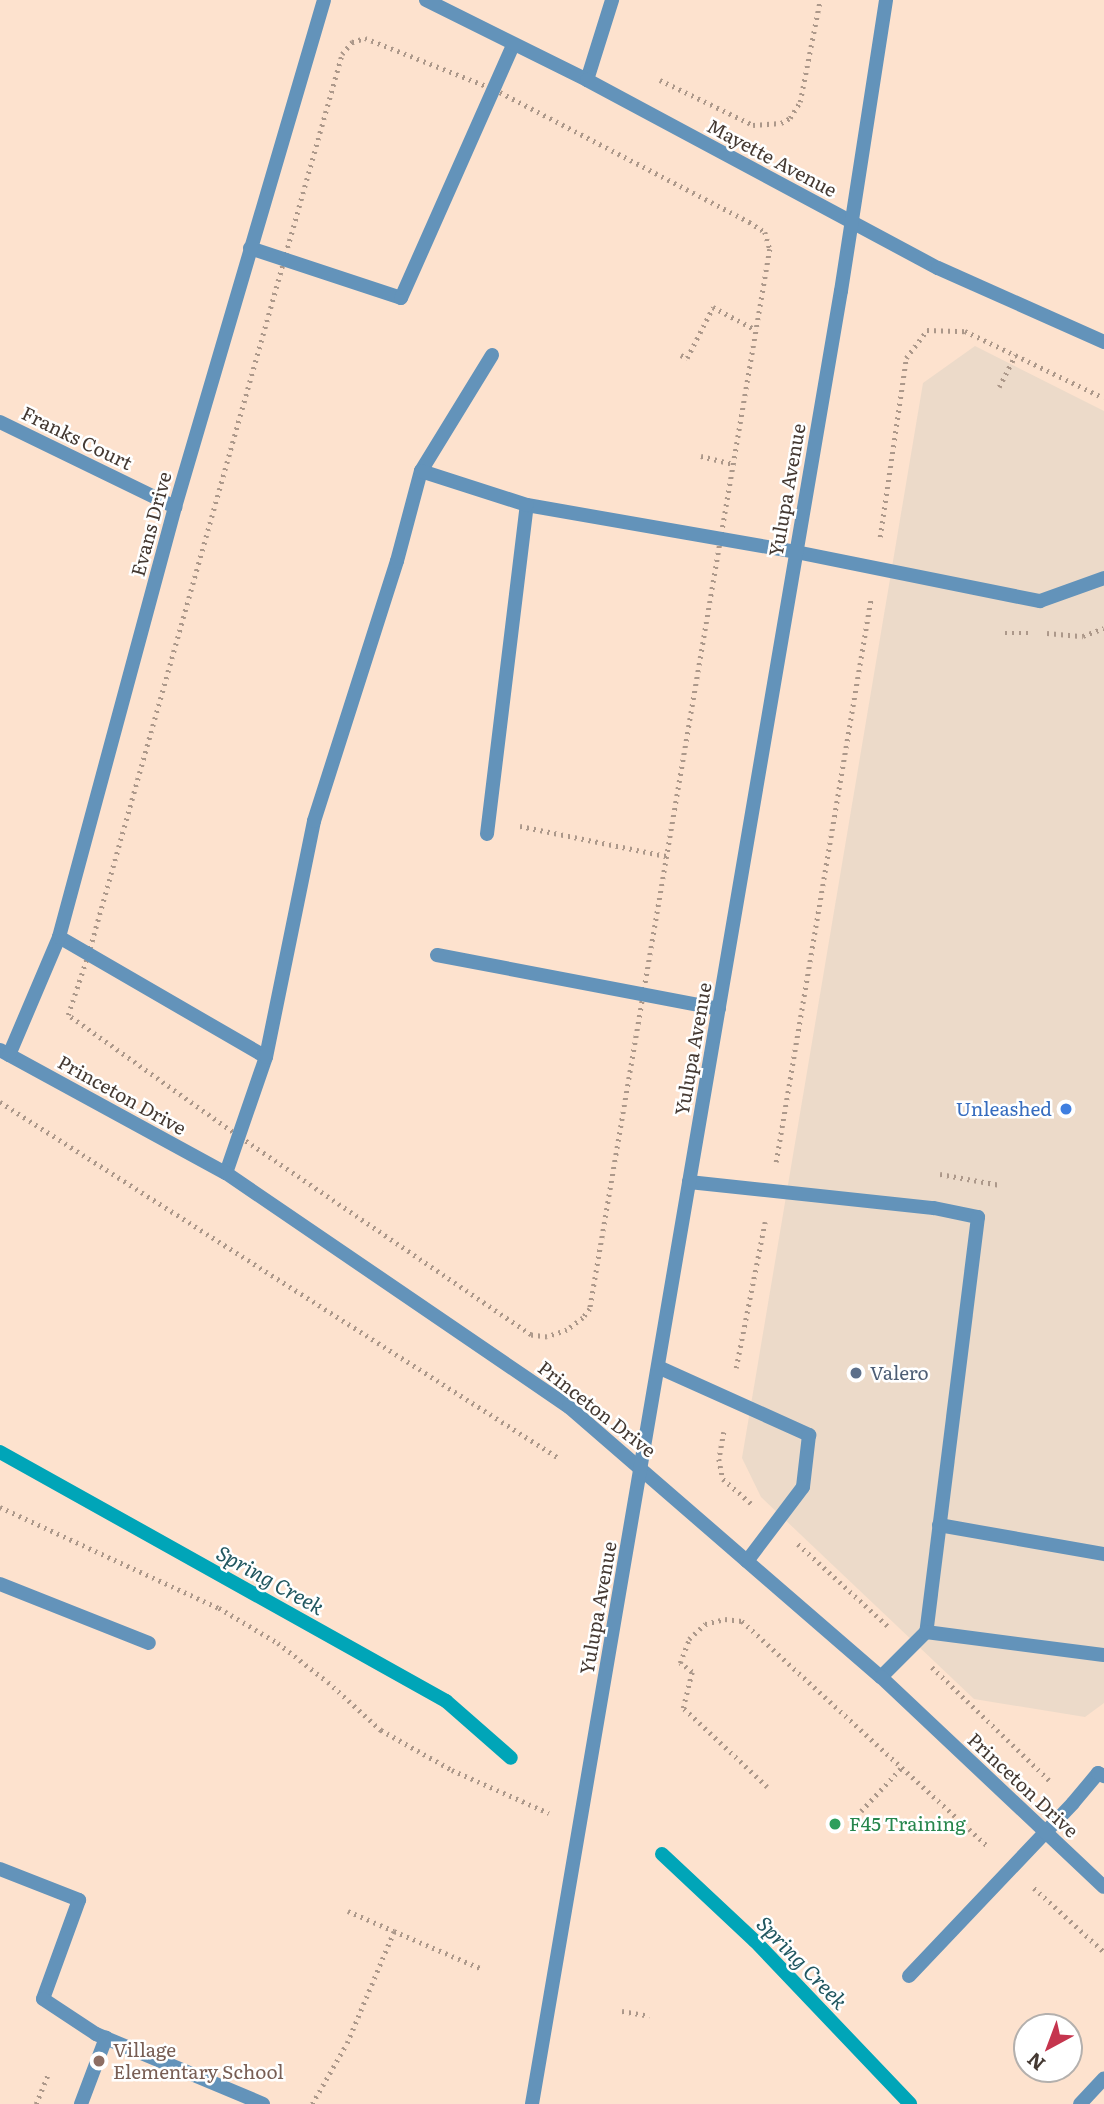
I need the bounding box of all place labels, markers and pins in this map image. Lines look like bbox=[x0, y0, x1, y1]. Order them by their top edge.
place label: Unleashed bbox=[956, 1098, 1052, 1120]
marker: Unleashed bbox=[1058, 1101, 1074, 1117]
place label: Valero bbox=[870, 1362, 929, 1384]
marker: Valero bbox=[848, 1365, 864, 1381]
place label: F45 Training bbox=[849, 1813, 966, 1835]
marker: F45 Training bbox=[827, 1816, 843, 1832]
place label: Village Elementary School bbox=[113, 2039, 284, 2083]
marker: Village Elementary School bbox=[91, 2053, 107, 2069]

